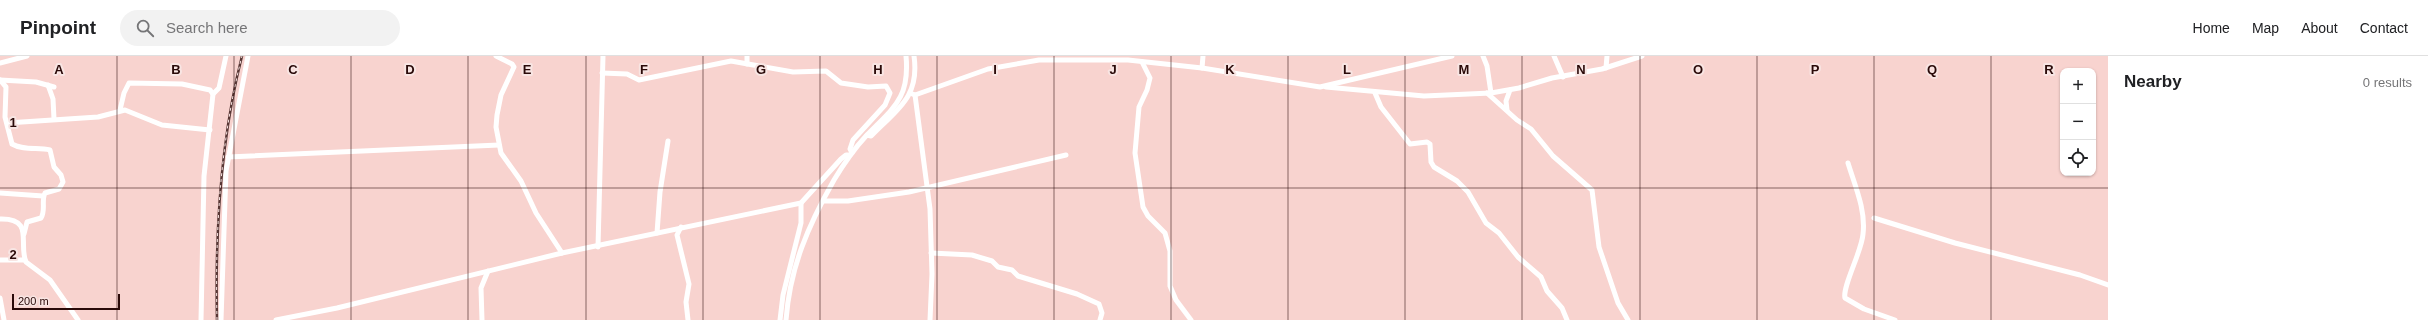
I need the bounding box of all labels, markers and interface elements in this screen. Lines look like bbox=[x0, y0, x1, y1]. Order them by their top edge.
search box bbox=[120, 10, 400, 46]
text: Pinpoint bbox=[20, 17, 96, 38]
icon: search bbox=[134, 17, 156, 39]
text: Search here bbox=[166, 19, 248, 36]
text: Home bbox=[2193, 20, 2230, 36]
text: Map bbox=[2252, 20, 2279, 36]
text: About bbox=[2301, 20, 2338, 36]
text: Contact bbox=[2360, 20, 2408, 36]
text: A bbox=[54, 62, 64, 77]
text: B bbox=[171, 62, 181, 77]
text: C bbox=[288, 62, 298, 77]
text: D bbox=[405, 62, 415, 77]
text: E bbox=[523, 62, 532, 77]
text: F bbox=[640, 62, 648, 77]
text: G bbox=[756, 62, 766, 77]
text: H bbox=[873, 62, 883, 77]
text: I bbox=[993, 62, 997, 77]
text: J bbox=[1109, 62, 1117, 77]
text: K bbox=[1225, 62, 1235, 77]
text: L bbox=[1343, 62, 1351, 77]
text: M bbox=[1459, 62, 1469, 77]
text: N bbox=[1576, 62, 1586, 77]
text: O bbox=[1693, 62, 1703, 77]
text: P bbox=[1811, 62, 1820, 77]
text: Q bbox=[1927, 62, 1937, 77]
text: R bbox=[2044, 62, 2054, 77]
map controls bbox=[2060, 68, 2096, 176]
button: + bbox=[2060, 68, 2096, 104]
text: Nearby bbox=[2124, 72, 2182, 91]
text: 0 results bbox=[2363, 75, 2412, 90]
button: − bbox=[2060, 104, 2096, 140]
text: 1 bbox=[9, 115, 17, 130]
button: locate bbox=[2060, 140, 2096, 176]
text: 2 bbox=[9, 247, 17, 262]
scale bar bbox=[12, 292, 120, 311]
text: 200 m bbox=[18, 295, 49, 307]

